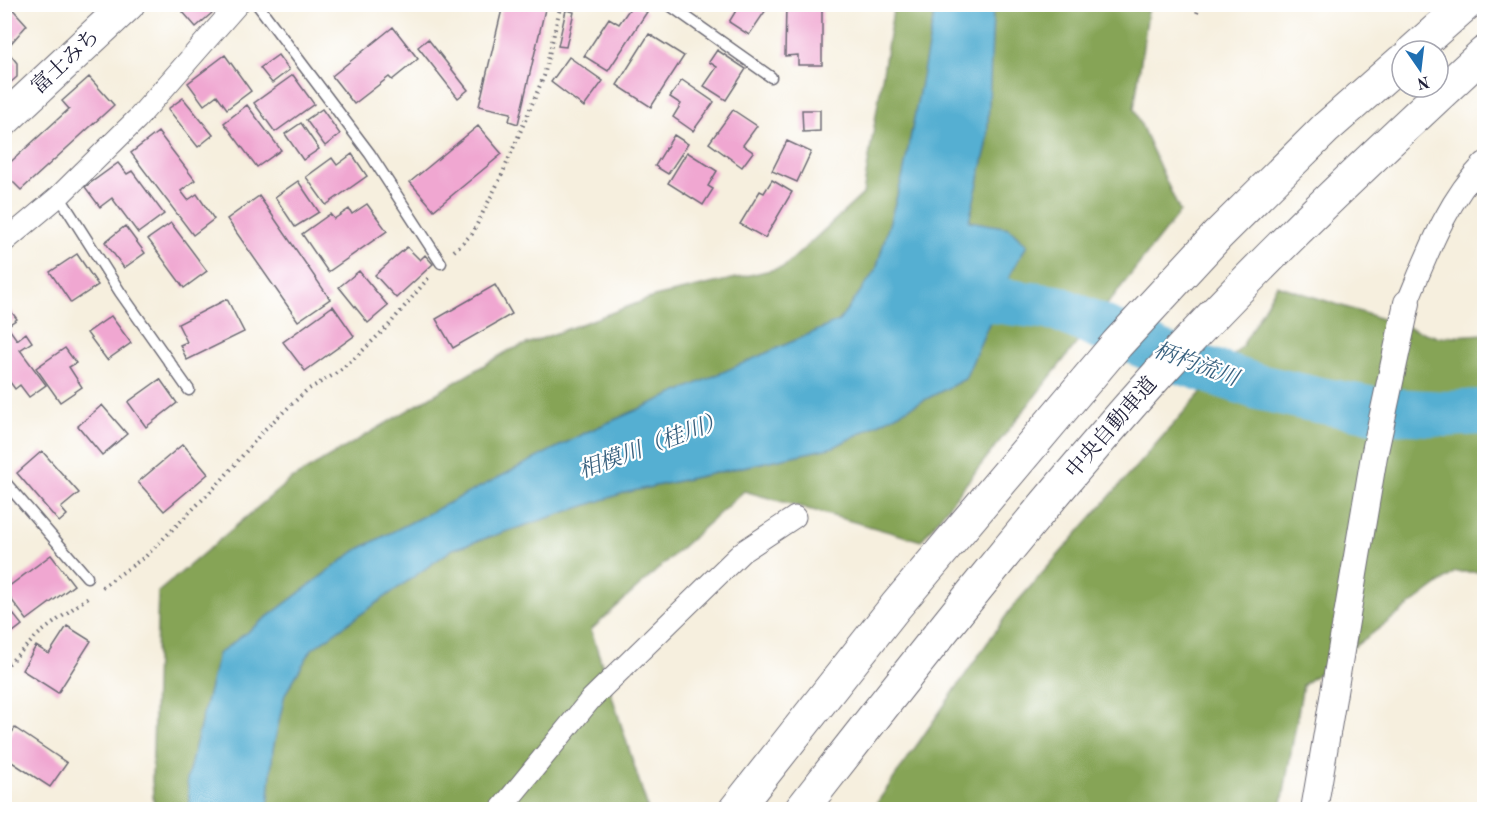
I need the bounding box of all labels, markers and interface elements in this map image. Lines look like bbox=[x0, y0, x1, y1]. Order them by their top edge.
street label: 富士みち bbox=[27, 24, 104, 98]
north arrow bbox=[1390, 39, 1450, 99]
text: N bbox=[1415, 72, 1431, 91]
water label: 柄杓流川 bbox=[1151, 338, 1244, 391]
street label: 中央自動車道 bbox=[1061, 372, 1161, 482]
water label: 相模川（桂川） bbox=[575, 407, 728, 483]

